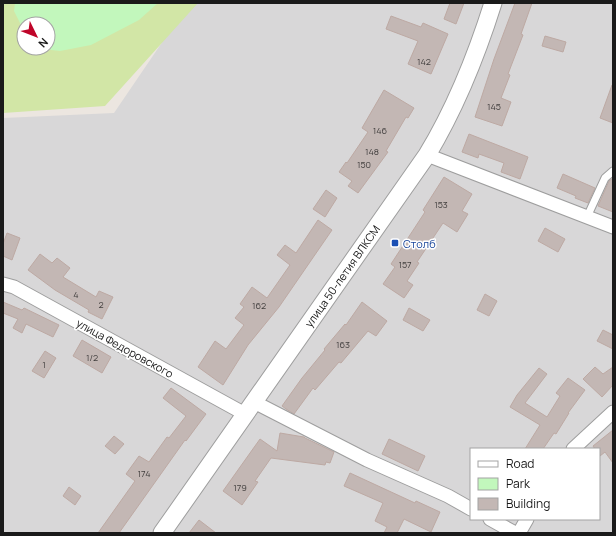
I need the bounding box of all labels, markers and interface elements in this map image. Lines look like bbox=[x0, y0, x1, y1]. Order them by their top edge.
north arrow bbox=[16, 16, 56, 56]
text: N bbox=[35, 35, 52, 51]
house number: 142 bbox=[417, 55, 431, 68]
house number: 145 bbox=[487, 100, 501, 113]
house number: 146 bbox=[373, 124, 388, 137]
house number: 148 bbox=[365, 145, 379, 158]
house number: 150 bbox=[357, 158, 371, 171]
house number: 153 bbox=[434, 198, 448, 211]
street label: улица 50-летия ВЛКСМ bbox=[301, 222, 383, 330]
place label: Столб bbox=[403, 236, 436, 251]
marker: Столб bbox=[390, 238, 400, 248]
house number: 157 bbox=[398, 258, 412, 271]
house number: 4 bbox=[73, 288, 79, 301]
house number: 2 bbox=[98, 298, 104, 311]
house number: 162 bbox=[252, 299, 266, 312]
street label: улица Федоровского bbox=[74, 315, 177, 381]
house number: 163 bbox=[336, 338, 350, 351]
house number: 1/2 bbox=[86, 351, 98, 364]
house number: 1 bbox=[42, 358, 46, 371]
legend bbox=[470, 448, 600, 520]
text: Road bbox=[506, 455, 534, 472]
house number: 174 bbox=[138, 467, 150, 480]
text: Park bbox=[506, 475, 531, 492]
house number: 179 bbox=[233, 481, 247, 494]
text: Building bbox=[506, 495, 550, 512]

